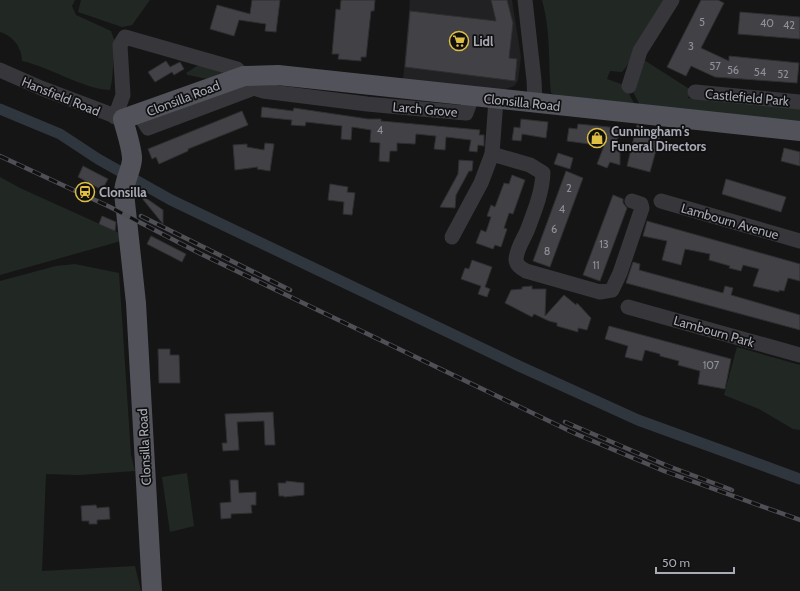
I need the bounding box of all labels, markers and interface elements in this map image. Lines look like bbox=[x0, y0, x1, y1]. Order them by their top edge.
house number: 5 bbox=[699, 15, 705, 29]
house number: 40 bbox=[760, 16, 774, 30]
house number: 42 bbox=[783, 18, 795, 32]
supermarket icon: Lidl bbox=[448, 30, 470, 52]
place label: Lidl bbox=[473, 33, 494, 49]
house number: 3 bbox=[688, 39, 694, 53]
house number: 57 bbox=[709, 59, 721, 73]
house number: 56 bbox=[727, 63, 739, 77]
house number: 54 bbox=[754, 65, 767, 79]
house number: 52 bbox=[777, 67, 789, 81]
street label: Hansfield Road bbox=[20, 73, 102, 119]
street label: Clonsilla Road bbox=[144, 77, 222, 119]
street label: Castlefield Park bbox=[704, 85, 790, 109]
street label: Clonsilla Road bbox=[483, 90, 561, 114]
street label: Larch Grove bbox=[392, 98, 458, 120]
house number: 4 bbox=[377, 123, 384, 137]
place label: Cunningham's Funeral Directors bbox=[611, 123, 707, 154]
shop icon: Cunningham's Funeral Directors bbox=[586, 127, 608, 149]
station icon: Clonsilla bbox=[74, 181, 96, 203]
house number: 2 bbox=[566, 181, 572, 195]
place label: Clonsilla bbox=[99, 184, 147, 200]
street label: Lambourn Avenue bbox=[679, 199, 781, 243]
house number: 4 bbox=[559, 202, 566, 216]
house number: 6 bbox=[551, 222, 557, 236]
house number: 13 bbox=[599, 237, 609, 251]
house number: 8 bbox=[544, 244, 550, 258]
house number: 11 bbox=[592, 258, 600, 272]
street label: Lambourn Park bbox=[672, 312, 756, 350]
house number: 107 bbox=[703, 358, 720, 372]
street label: Clonsilla Road bbox=[134, 408, 154, 486]
scale bar bbox=[656, 549, 734, 575]
text: 50 m bbox=[662, 555, 690, 570]

